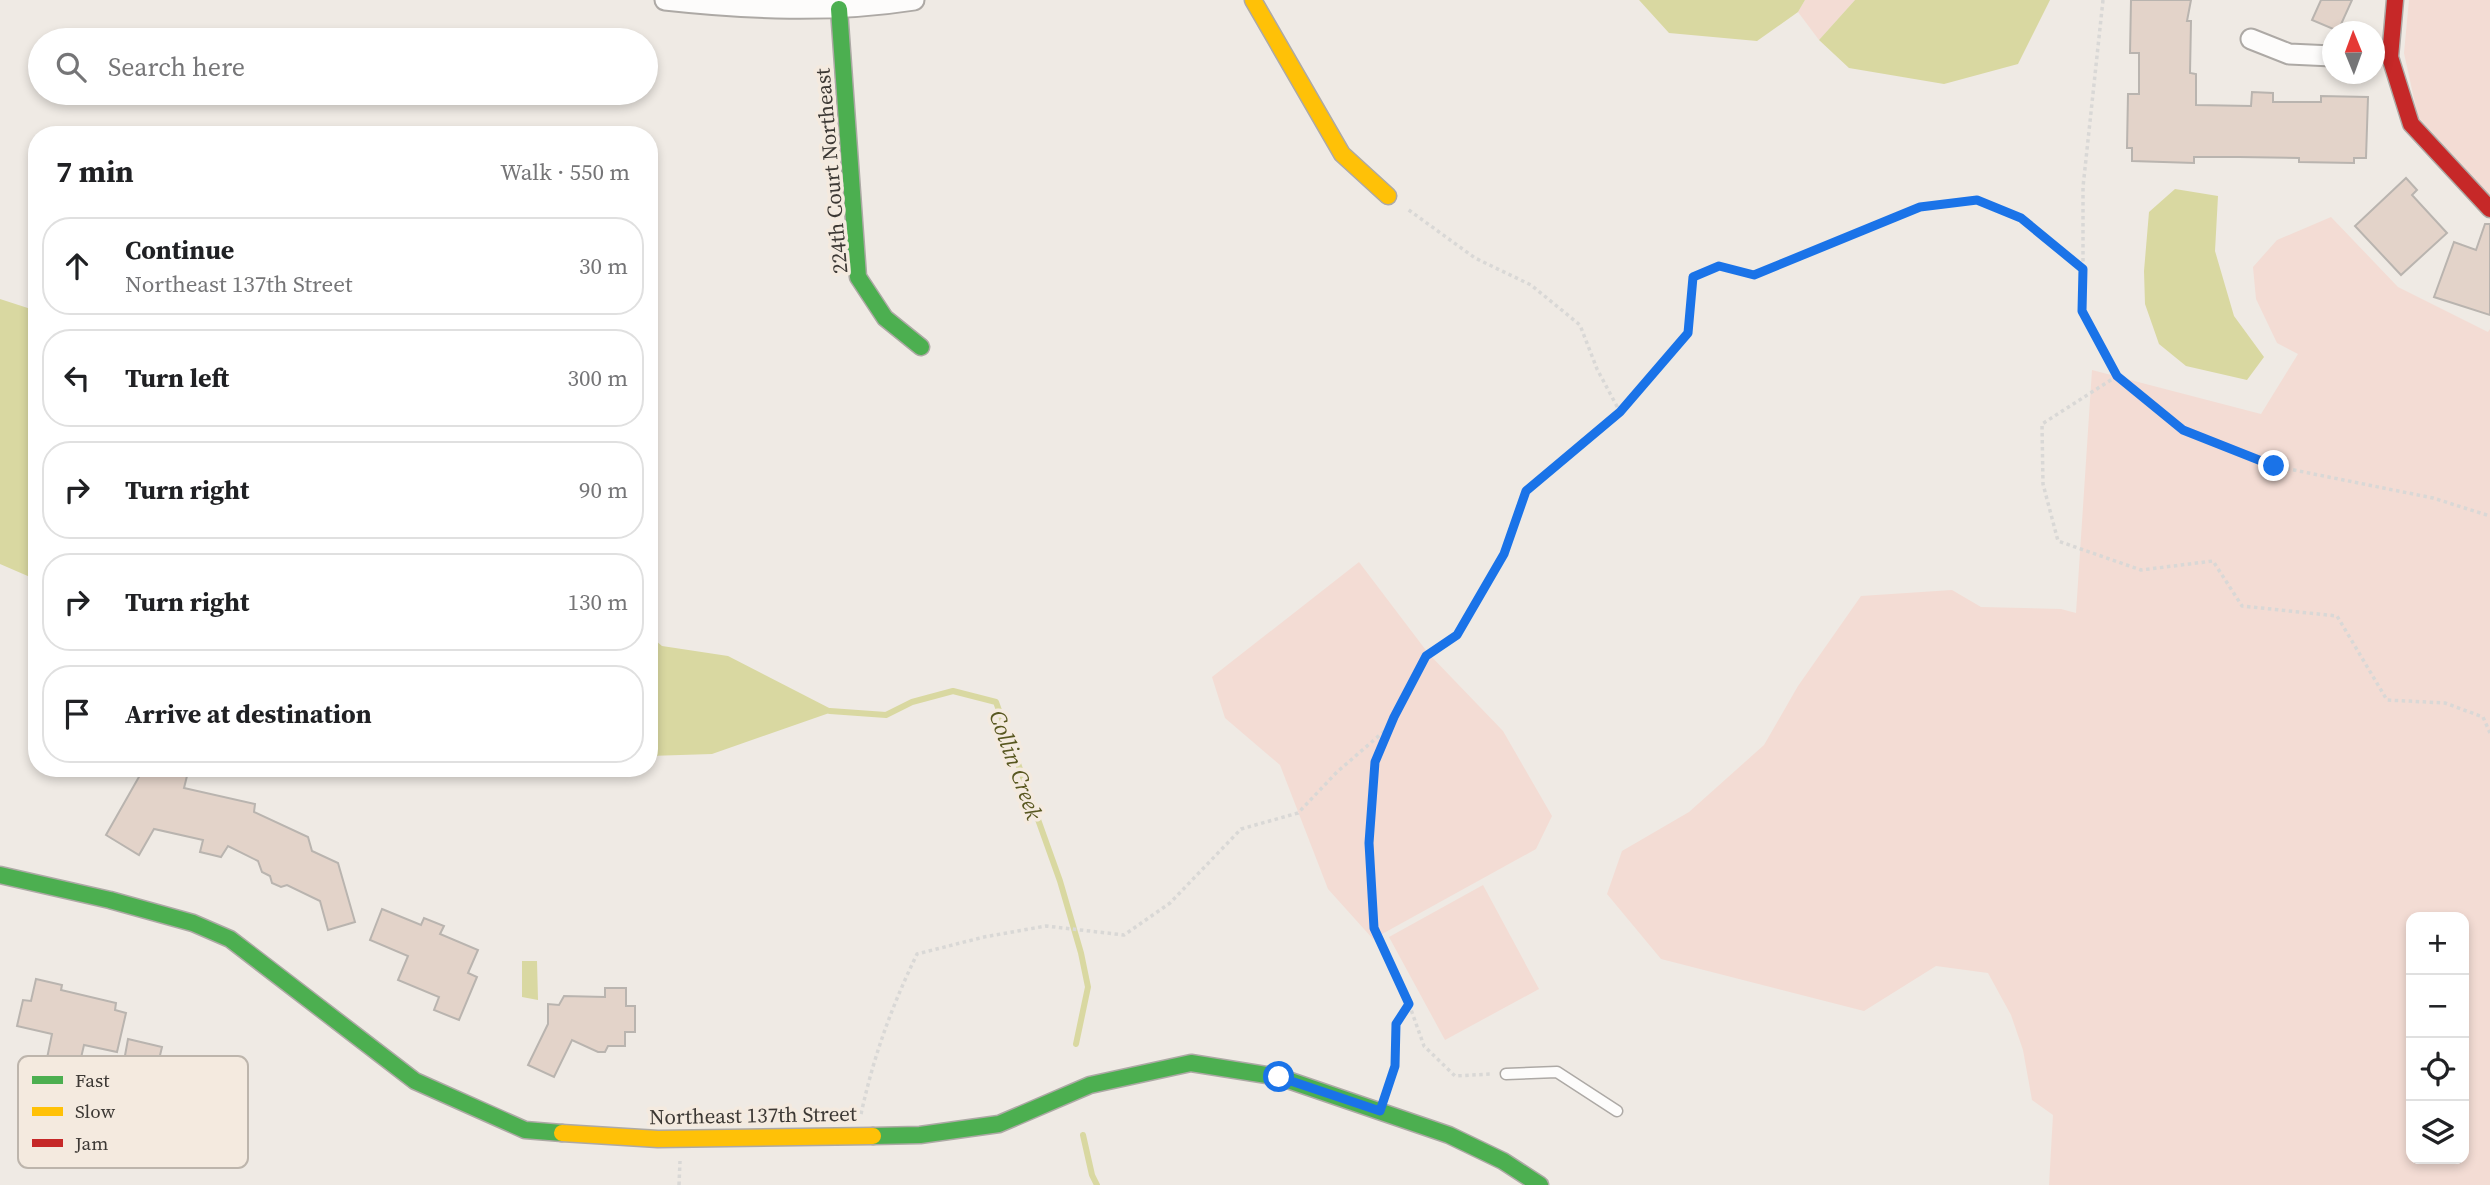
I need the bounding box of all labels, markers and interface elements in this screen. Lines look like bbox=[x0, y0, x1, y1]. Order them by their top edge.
north arrow bbox=[2322, 21, 2385, 84]
search box bbox=[28, 28, 658, 105]
icon: search bbox=[52, 48, 90, 86]
text: Search here bbox=[108, 49, 245, 85]
street label: 224th Court Northeast bbox=[808, 67, 854, 275]
text: 7 min bbox=[56, 151, 134, 192]
text: Walk · 550 m bbox=[500, 156, 630, 188]
text: Continue bbox=[125, 232, 234, 268]
icon: ahead bbox=[58, 247, 96, 285]
text: 30 m bbox=[579, 250, 628, 282]
text: Northeast 137th Street bbox=[125, 268, 352, 300]
icon: left bbox=[58, 359, 96, 397]
text: Turn left bbox=[125, 360, 229, 396]
text: 300 m bbox=[567, 362, 628, 394]
route end bbox=[2258, 450, 2289, 481]
icon: right bbox=[58, 471, 96, 509]
text: Turn right bbox=[125, 472, 249, 508]
text: 90 m bbox=[579, 474, 628, 506]
icon: right bbox=[58, 583, 96, 621]
text: Turn right bbox=[125, 584, 249, 620]
text: 130 m bbox=[567, 586, 628, 618]
icon: arrive bbox=[58, 695, 96, 733]
text: Arrive at destination bbox=[125, 696, 372, 732]
water label: Collin Creek bbox=[981, 706, 1051, 824]
map controls bbox=[2406, 912, 2469, 1164]
button: + bbox=[2406, 912, 2469, 975]
button: − bbox=[2406, 975, 2469, 1038]
button: locate bbox=[2406, 1038, 2469, 1101]
legend bbox=[18, 1056, 248, 1168]
route start bbox=[1263, 1061, 1294, 1092]
text: Fast bbox=[75, 1067, 110, 1093]
text: Slow bbox=[75, 1098, 116, 1124]
street label: Northeast 137th Street bbox=[649, 1099, 857, 1131]
button: layers bbox=[2406, 1101, 2469, 1164]
text: Jam bbox=[74, 1130, 108, 1156]

